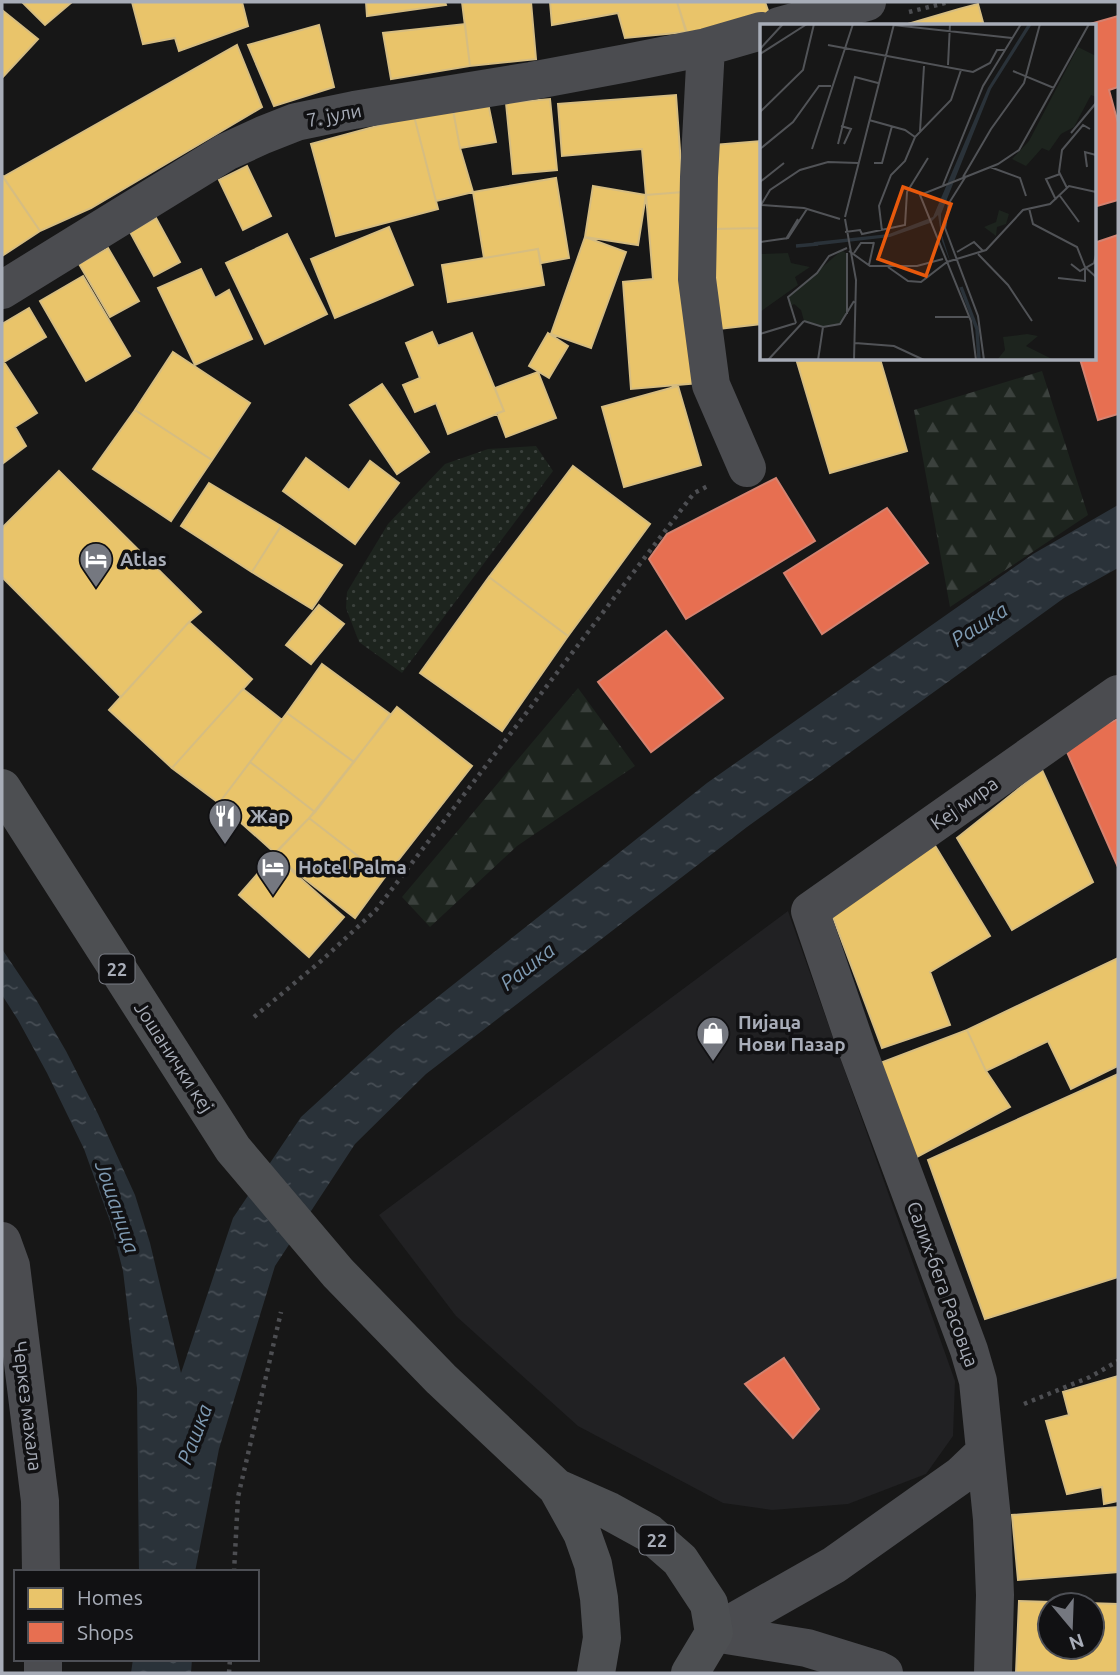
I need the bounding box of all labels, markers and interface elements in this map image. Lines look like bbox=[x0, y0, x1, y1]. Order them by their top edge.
inset map bbox=[760, 24, 1096, 360]
street label: 7. јули bbox=[305, 99, 363, 131]
hotel icon: Atlas bbox=[77, 540, 115, 589]
place label: Atlas bbox=[120, 548, 167, 570]
water label: Рашка bbox=[946, 597, 1012, 651]
street label: Кеј мира bbox=[926, 772, 1002, 834]
restaurant icon: Жар bbox=[206, 797, 244, 846]
place label: Жар bbox=[250, 805, 290, 827]
hotel icon: Hotel Palma bbox=[254, 848, 292, 897]
place label: Hotel Palma bbox=[298, 856, 407, 878]
water label: Рашка bbox=[495, 937, 559, 995]
road number: 22 bbox=[100, 954, 134, 984]
street label: Јошанички кеј bbox=[130, 997, 218, 1117]
place label: Пијаца Нови Пазар bbox=[738, 1011, 846, 1055]
shop icon: Пијаца Нови Пазар bbox=[694, 1014, 732, 1063]
water label: Јошаница bbox=[91, 1157, 145, 1256]
street label: Салих-бега Расовца bbox=[903, 1198, 983, 1370]
street label: Черкез махала bbox=[9, 1340, 47, 1472]
water label: Рашка bbox=[172, 1400, 216, 1468]
road number: 22 bbox=[640, 1526, 674, 1554]
legend bbox=[14, 1570, 259, 1661]
text: Homes bbox=[77, 1585, 143, 1609]
north arrow bbox=[1036, 1591, 1106, 1661]
text: Shops bbox=[77, 1620, 134, 1644]
text: N bbox=[1066, 1629, 1087, 1655]

